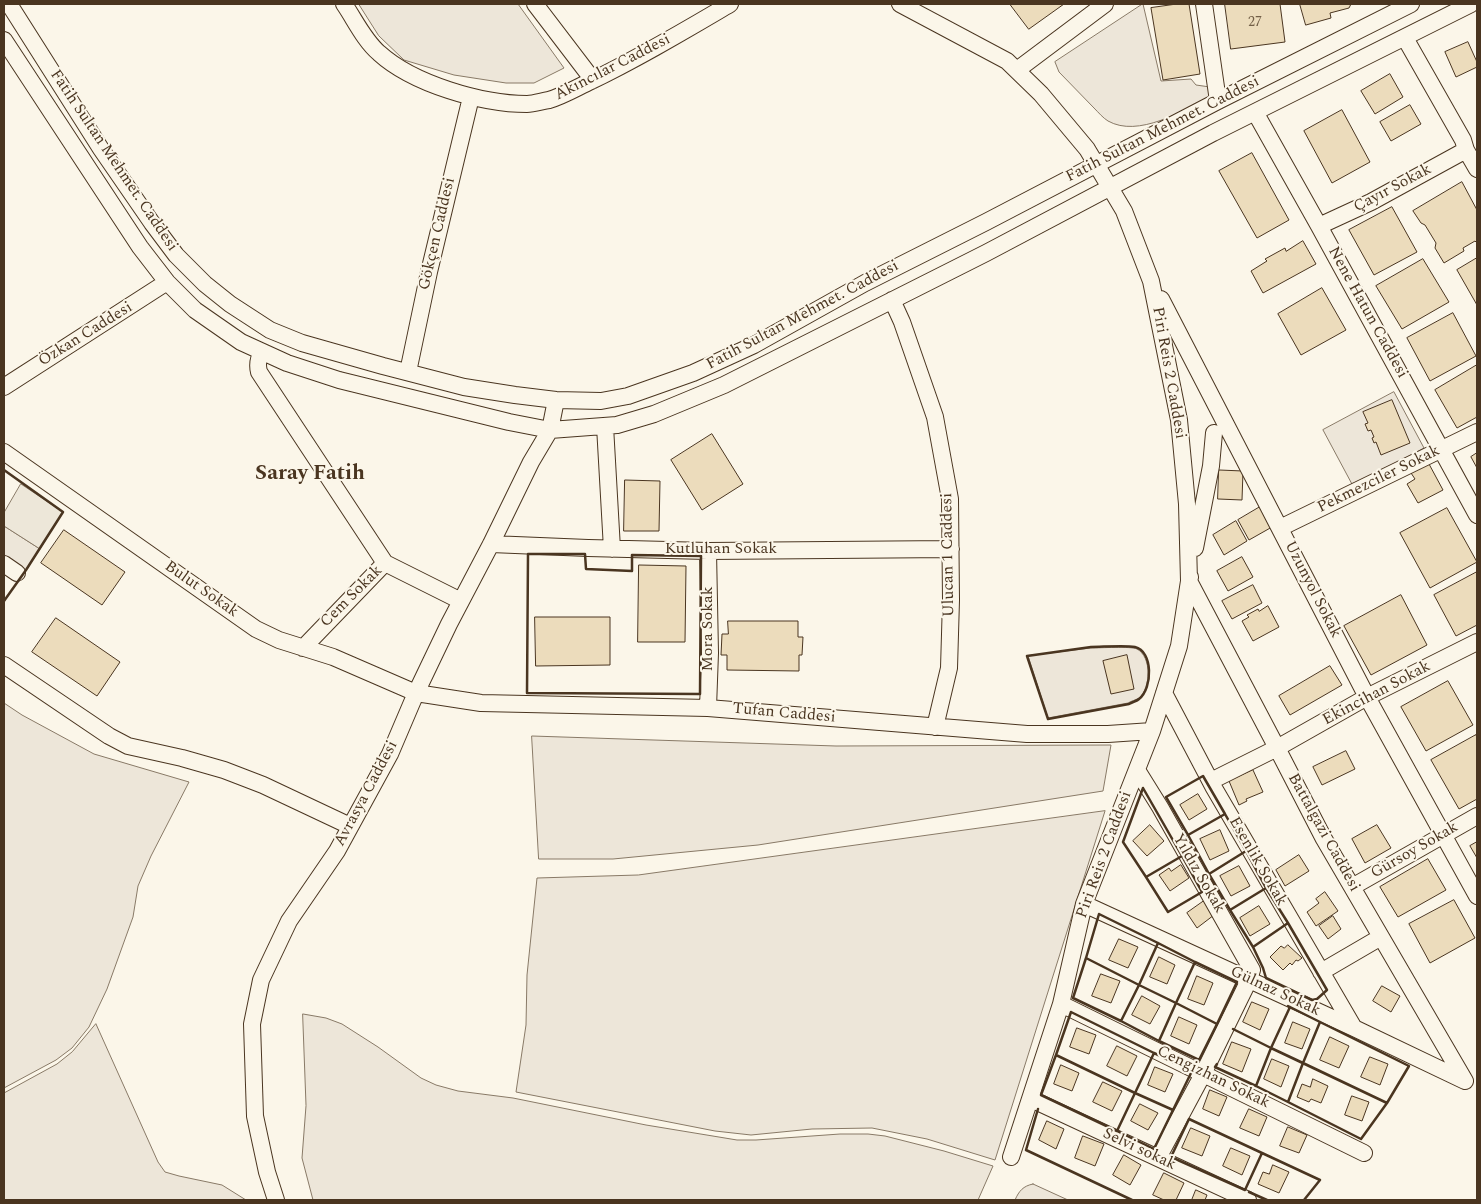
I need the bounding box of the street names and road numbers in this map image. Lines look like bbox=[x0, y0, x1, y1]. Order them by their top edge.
street label: Akıncılar Caddesi bbox=[552, 31, 674, 105]
street label: Fatih Sultan Mehmet. Caddesi bbox=[45, 67, 181, 255]
street label: Fatih Sultan Mehmet. Caddesi bbox=[1063, 73, 1263, 187]
street label: Çayır Sokak bbox=[1351, 161, 1435, 217]
street label: Gökçen Caddesi bbox=[416, 176, 460, 292]
street label: Nene Hatun Caddesi bbox=[1323, 244, 1411, 382]
street label: Fatih Sultan Mehmet. Caddesi bbox=[704, 257, 902, 375]
street label: Özkan Caddesi bbox=[35, 298, 137, 372]
street label: Piri Reis 2 Caddesi bbox=[1147, 305, 1189, 441]
street label: Pekmezciler Sokak bbox=[1315, 442, 1443, 518]
street label: Ulucan 1 Caddesi bbox=[938, 493, 960, 617]
street label: Uzunyol Sokak bbox=[1279, 538, 1345, 642]
street label: Kutluhan Sokak bbox=[665, 540, 777, 560]
street label: Bulut Sokak bbox=[160, 558, 242, 622]
street label: Cem Sokak bbox=[317, 562, 387, 632]
street label: Mora Sokak bbox=[699, 586, 719, 672]
street label: Ekincihan Sokak bbox=[1320, 658, 1434, 730]
street label: Tufan Caddesi bbox=[732, 700, 836, 728]
street label: Avrasya Caddesi bbox=[331, 738, 403, 850]
street label: Battalgazi Caddesi bbox=[1283, 771, 1363, 895]
street label: Piri Reis 2 Caddesi bbox=[1073, 789, 1137, 921]
street label: Esenlik Sokak bbox=[1224, 814, 1290, 910]
street label: Gürsoy Sokak bbox=[1368, 818, 1462, 884]
street label: Yıldız Sokak bbox=[1167, 831, 1229, 917]
street label: Gülnaz Sokak bbox=[1227, 963, 1323, 1021]
street label: Cengizhan Sokak bbox=[1153, 1042, 1273, 1114]
street label: Selvi sokak bbox=[1099, 1125, 1179, 1175]

